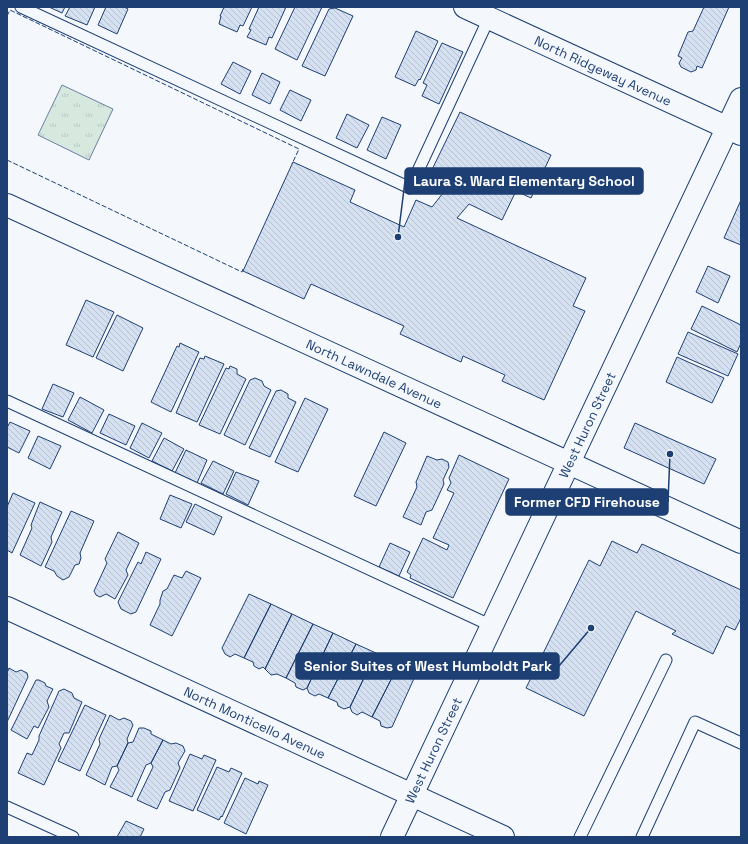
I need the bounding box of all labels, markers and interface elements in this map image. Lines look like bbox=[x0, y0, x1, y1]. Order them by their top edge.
street label: North Ridgeway Avenue bbox=[532, 32, 674, 109]
callout: Laura S. Ward Elementary School bbox=[405, 168, 643, 194]
text: Laura S. Ward Elementary School bbox=[413, 172, 635, 190]
street label: North Lawndale Avenue bbox=[304, 335, 445, 412]
street label: West Huron Street bbox=[555, 369, 619, 481]
callout: Former CFD Firehouse bbox=[506, 489, 668, 515]
text: Former CFD Firehouse bbox=[514, 493, 660, 511]
callout: Senior Suites of West Humboldt Park bbox=[296, 653, 559, 679]
text: Senior Suites of West Humboldt Park bbox=[304, 657, 552, 675]
street label: North Monticello Avenue bbox=[181, 682, 328, 762]
street label: West Huron Street bbox=[401, 694, 465, 806]

